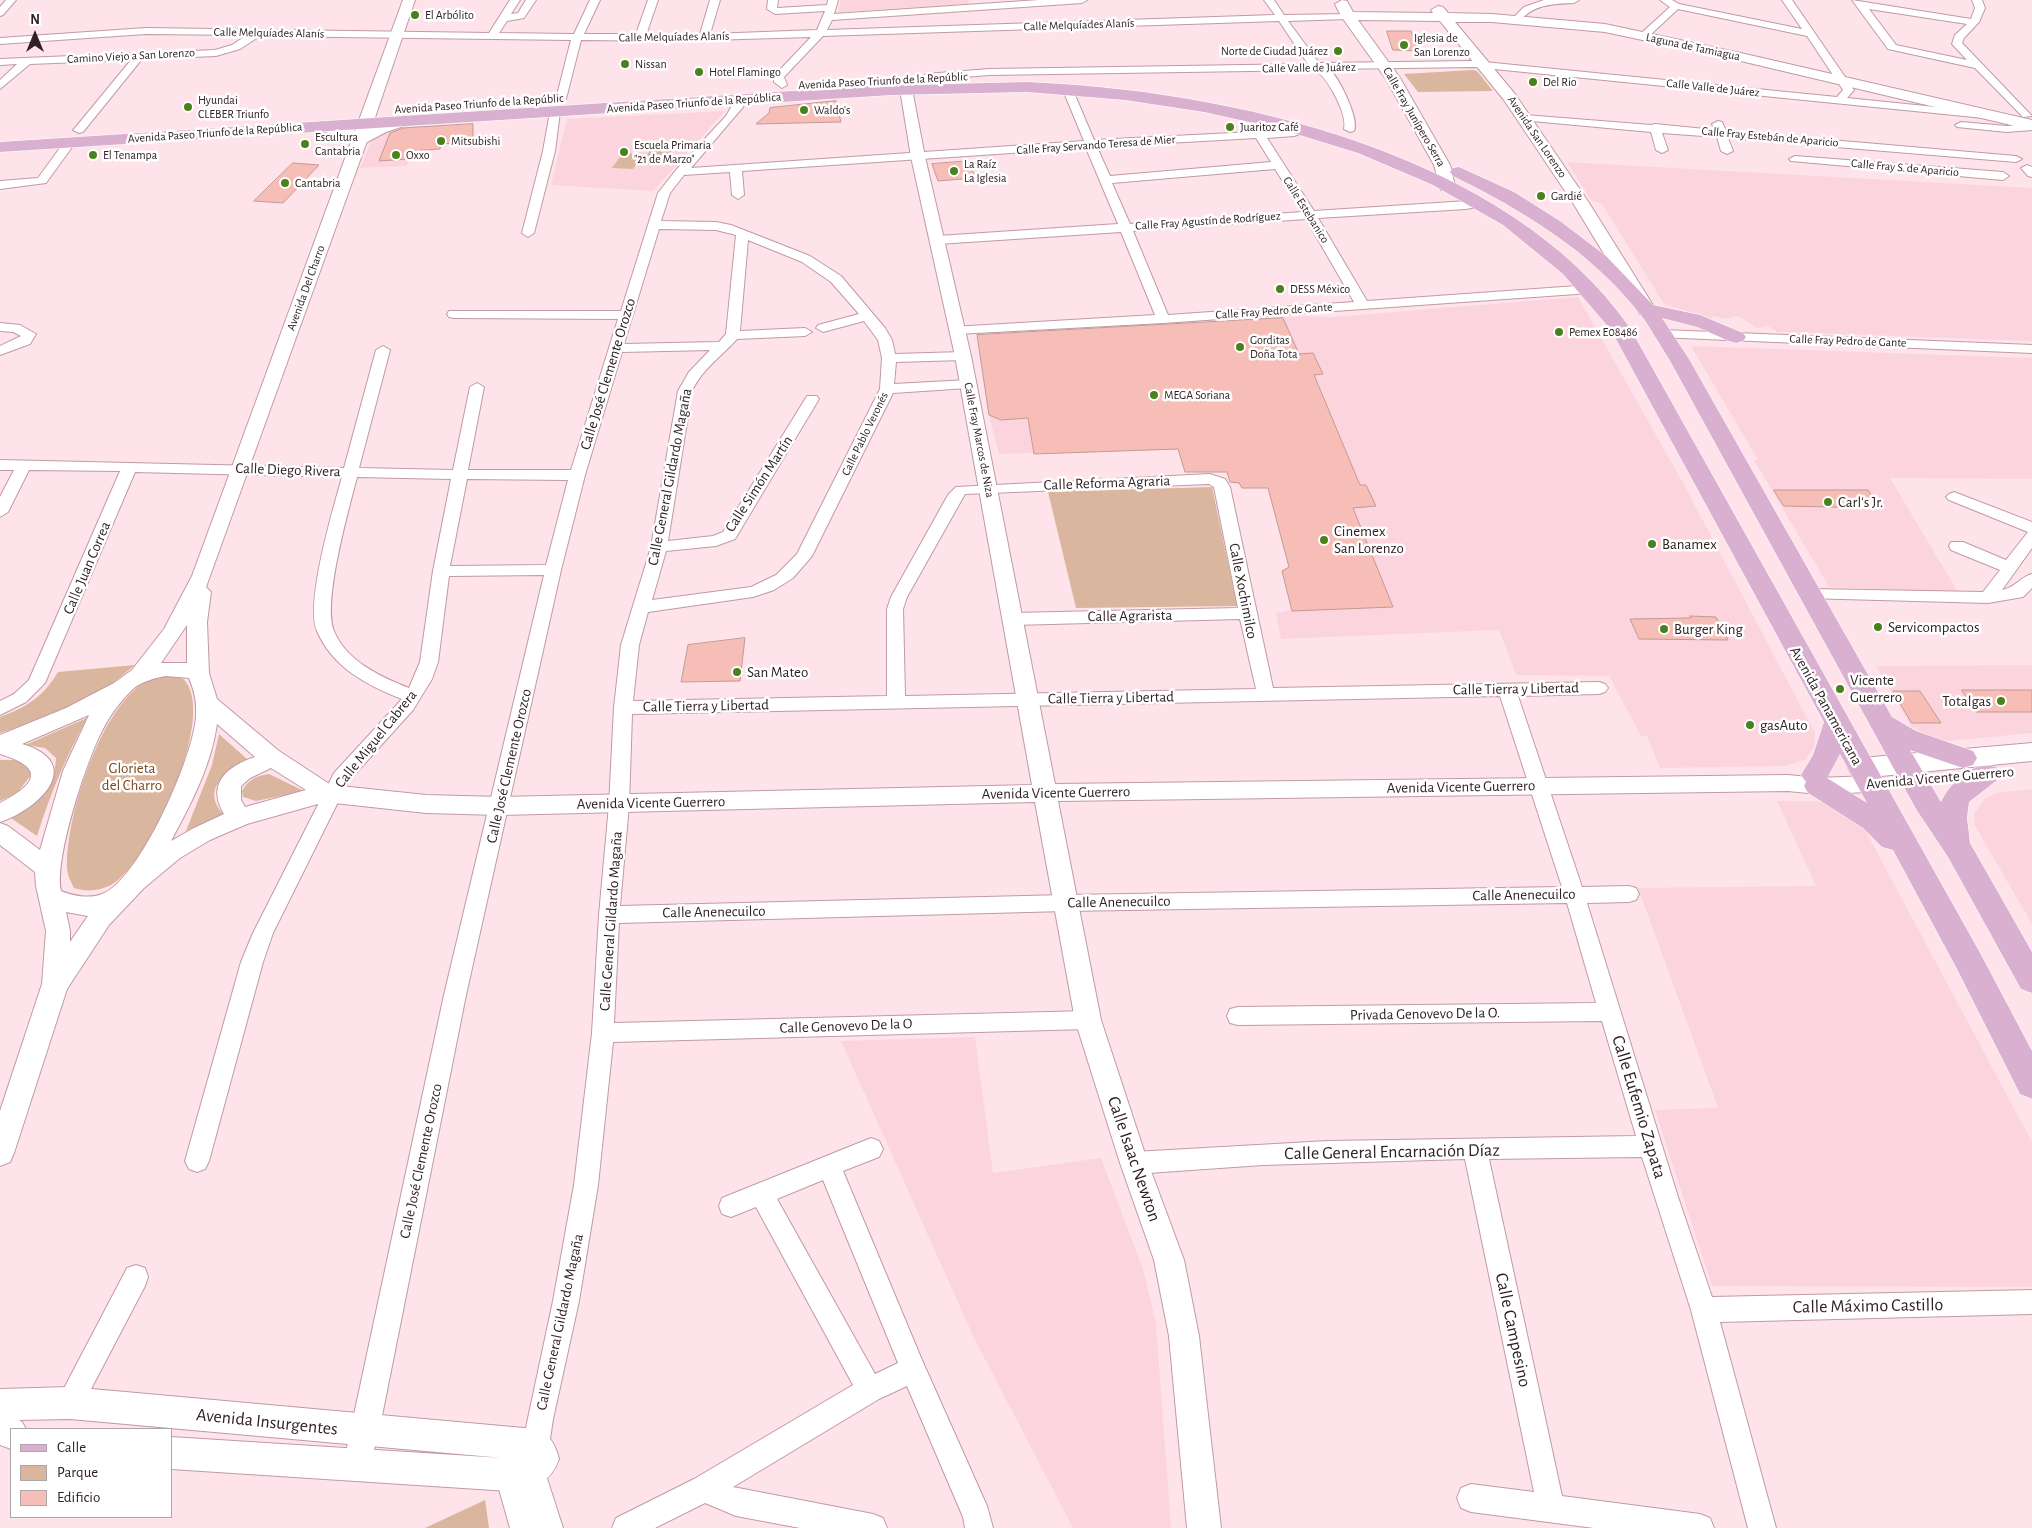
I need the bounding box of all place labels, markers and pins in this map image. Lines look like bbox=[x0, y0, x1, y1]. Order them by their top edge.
place label: El Arbólito bbox=[425, 8, 474, 22]
marker: El Arbólito bbox=[409, 9, 421, 21]
place label: Iglesia de San Lorenzo bbox=[1414, 31, 1470, 59]
marker: Iglesia de San Lorenzo bbox=[1398, 39, 1410, 51]
place label: Norte de Ciudad Juárez bbox=[1221, 44, 1328, 58]
marker: Norte de Ciudad Juárez bbox=[1332, 45, 1344, 57]
place label: Nissan bbox=[635, 57, 667, 71]
marker: Nissan bbox=[619, 58, 631, 70]
place label: Hotel Flamingo bbox=[709, 65, 781, 79]
marker: Hotel Flamingo bbox=[693, 66, 705, 78]
place label: Del Rio bbox=[1543, 75, 1577, 89]
marker: Del Rio bbox=[1527, 76, 1539, 88]
place label: Hyundai CLEBER Triunfo bbox=[198, 93, 269, 121]
marker: Hyundai CLEBER Triunfo bbox=[182, 101, 194, 113]
place label: Waldo's bbox=[814, 103, 850, 117]
marker: Waldo's bbox=[798, 104, 810, 116]
place label: Juaritoz Café bbox=[1240, 120, 1299, 134]
marker: Juaritoz Café bbox=[1224, 121, 1236, 133]
place label: Escultura Cantabria bbox=[315, 130, 361, 158]
place label: Mitsubishi bbox=[451, 134, 500, 148]
marker: Mitsubishi bbox=[435, 135, 447, 147]
marker: Escultura Cantabria bbox=[299, 138, 311, 150]
place label: Escuela Primaria "21 de Marzo" bbox=[634, 138, 711, 166]
marker: Escuela Primaria "21 de Marzo" bbox=[618, 146, 630, 158]
place label: El Tenampa bbox=[103, 148, 157, 162]
place label: Oxxo bbox=[406, 148, 430, 162]
marker: El Tenampa bbox=[87, 149, 99, 161]
marker: Oxxo bbox=[390, 149, 402, 161]
place label: La Raíz La Iglesia bbox=[964, 157, 1007, 185]
marker: La Raíz La Iglesia bbox=[948, 165, 960, 177]
place label: Cantabria bbox=[295, 176, 341, 190]
marker: Cantabria bbox=[279, 177, 291, 189]
place label: Gardié bbox=[1551, 189, 1582, 203]
marker: Gardié bbox=[1535, 190, 1547, 202]
place label: DESS México bbox=[1290, 282, 1350, 296]
marker: DESS México bbox=[1274, 283, 1286, 295]
place label: Pemex E08486 bbox=[1569, 325, 1638, 339]
marker: Pemex E08486 bbox=[1553, 326, 1565, 338]
place label: Gorditas Doña Tota bbox=[1250, 333, 1298, 361]
marker: Gorditas Doña Tota bbox=[1234, 341, 1246, 353]
place label: MEGA Soriana bbox=[1164, 388, 1230, 402]
marker: MEGA Soriana bbox=[1148, 389, 1160, 401]
place label: Carl's Jr. bbox=[1838, 493, 1883, 511]
marker: Carl's Jr. bbox=[1822, 496, 1834, 508]
place label: Cinemex San Lorenzo bbox=[1334, 522, 1404, 557]
marker: Cinemex San Lorenzo bbox=[1318, 534, 1330, 546]
place label: Banamex bbox=[1662, 535, 1717, 553]
marker: Banamex bbox=[1646, 538, 1658, 550]
place label: Servicompactos bbox=[1888, 618, 1979, 636]
place label: Burger King bbox=[1674, 620, 1743, 638]
marker: Servicompactos bbox=[1872, 621, 1884, 633]
marker: Burger King bbox=[1658, 623, 1670, 635]
place label: San Mateo bbox=[747, 663, 808, 681]
marker: San Mateo bbox=[731, 666, 743, 678]
place label: Vicente Guerrero bbox=[1850, 671, 1902, 706]
marker: Vicente Guerrero bbox=[1834, 683, 1846, 695]
place label: Totalgas bbox=[1942, 692, 1991, 710]
marker: Totalgas bbox=[1995, 695, 2007, 707]
place label: gasAuto bbox=[1760, 716, 1808, 734]
marker: gasAuto bbox=[1744, 719, 1756, 731]

